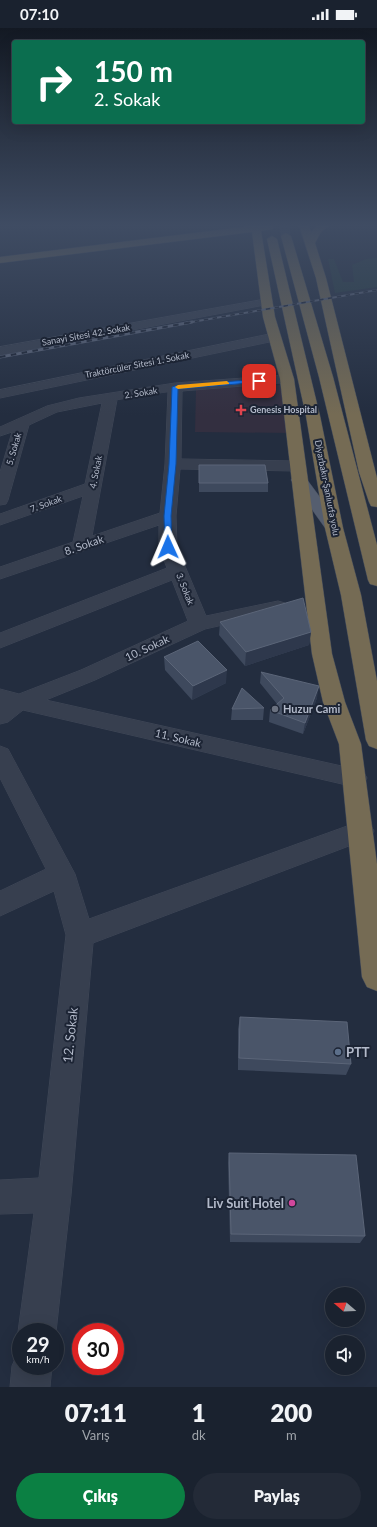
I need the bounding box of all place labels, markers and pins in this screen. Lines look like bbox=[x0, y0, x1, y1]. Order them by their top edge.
pin bbox=[242, 364, 276, 398]
marker: Genesis Hospital bbox=[235, 404, 247, 416]
place label: Genesis Hospital bbox=[250, 404, 317, 415]
place label: Huzur Cami bbox=[283, 702, 340, 715]
marker: Huzur Cami bbox=[270, 704, 280, 714]
place label: PTT bbox=[346, 1044, 370, 1060]
marker: PTT bbox=[333, 1047, 343, 1057]
place label: Liv Suit Hotel bbox=[206, 1195, 284, 1211]
marker: Liv Suit Hotel bbox=[287, 1198, 297, 1208]

